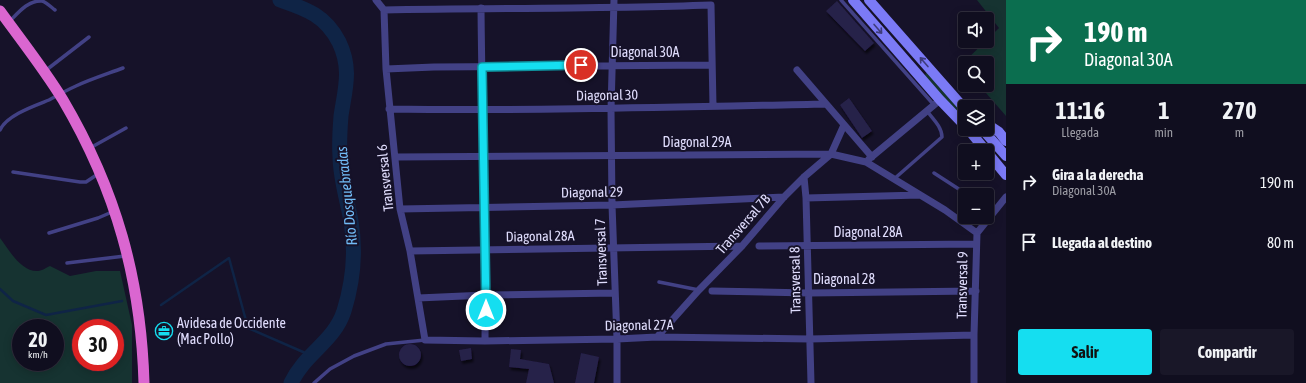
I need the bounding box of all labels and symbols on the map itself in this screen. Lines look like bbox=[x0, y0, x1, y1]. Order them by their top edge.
one-way arrow bbox=[874, 24, 883, 35]
street label: Diagonal 30A bbox=[611, 44, 680, 60]
pin bbox=[564, 48, 598, 82]
one-way arrow bbox=[919, 57, 928, 68]
street label: Diagonal 30 bbox=[576, 86, 639, 104]
street label: Diagonal 29A bbox=[663, 134, 732, 150]
street label: Transversal 6 bbox=[373, 143, 396, 212]
water label: Río Dosquebradas bbox=[333, 146, 360, 246]
street label: Diagonal 29 bbox=[561, 183, 623, 201]
street label: Transversal 7B bbox=[713, 191, 773, 257]
street label: Transversal 7 bbox=[592, 218, 610, 286]
street label: Diagonal 28A bbox=[834, 224, 903, 240]
street label: Diagonal 28A bbox=[505, 227, 575, 245]
street label: Transversal 8 bbox=[786, 246, 804, 314]
street label: Transversal 9 bbox=[953, 251, 971, 319]
street label: Diagonal 28 bbox=[813, 271, 875, 287]
position arrow bbox=[465, 289, 507, 331]
place label: Avidesa de Occidente (Mac Pollo) bbox=[177, 315, 286, 347]
street label: Diagonal 27A bbox=[604, 316, 674, 334]
speed limit sign: 30 bbox=[72, 319, 124, 371]
office icon: Avidesa de Occidente (Mac Pollo) bbox=[154, 321, 174, 341]

